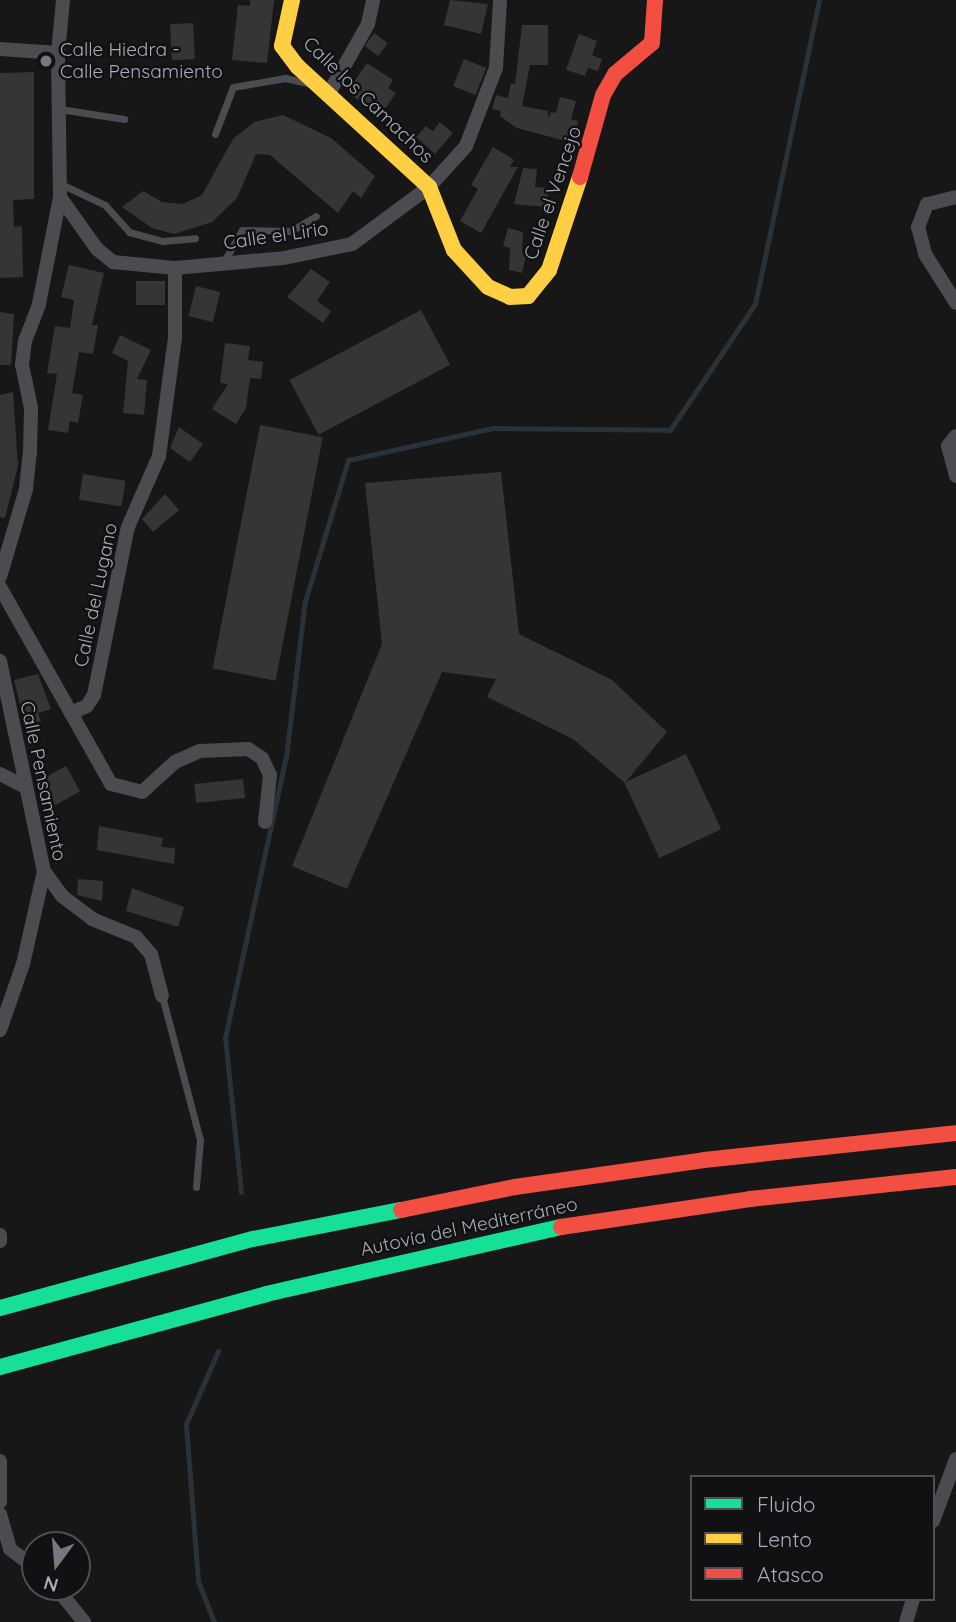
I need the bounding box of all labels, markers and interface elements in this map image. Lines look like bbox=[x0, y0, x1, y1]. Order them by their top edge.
street label: Calle los Camachos bbox=[298, 32, 438, 168]
place label: Calle Hiedra - Calle Pensamiento bbox=[60, 39, 223, 83]
marker: Calle Hiedra - Calle Pensamiento bbox=[38, 53, 54, 69]
street label: Calle el Vencejo bbox=[519, 123, 587, 263]
street label: Calle el Lirio bbox=[222, 217, 330, 255]
street label: Calle del Lugano bbox=[70, 521, 122, 669]
street label: Calle Pensamiento bbox=[15, 699, 71, 863]
street label: Autovía del Mediterráneo bbox=[358, 1193, 580, 1261]
legend bbox=[690, 1475, 935, 1601]
text: Fluido bbox=[757, 1491, 815, 1517]
text: Lento bbox=[757, 1526, 812, 1552]
north arrow bbox=[21, 1531, 91, 1601]
text: Atasco bbox=[757, 1561, 824, 1587]
text: N bbox=[41, 1571, 61, 1598]

